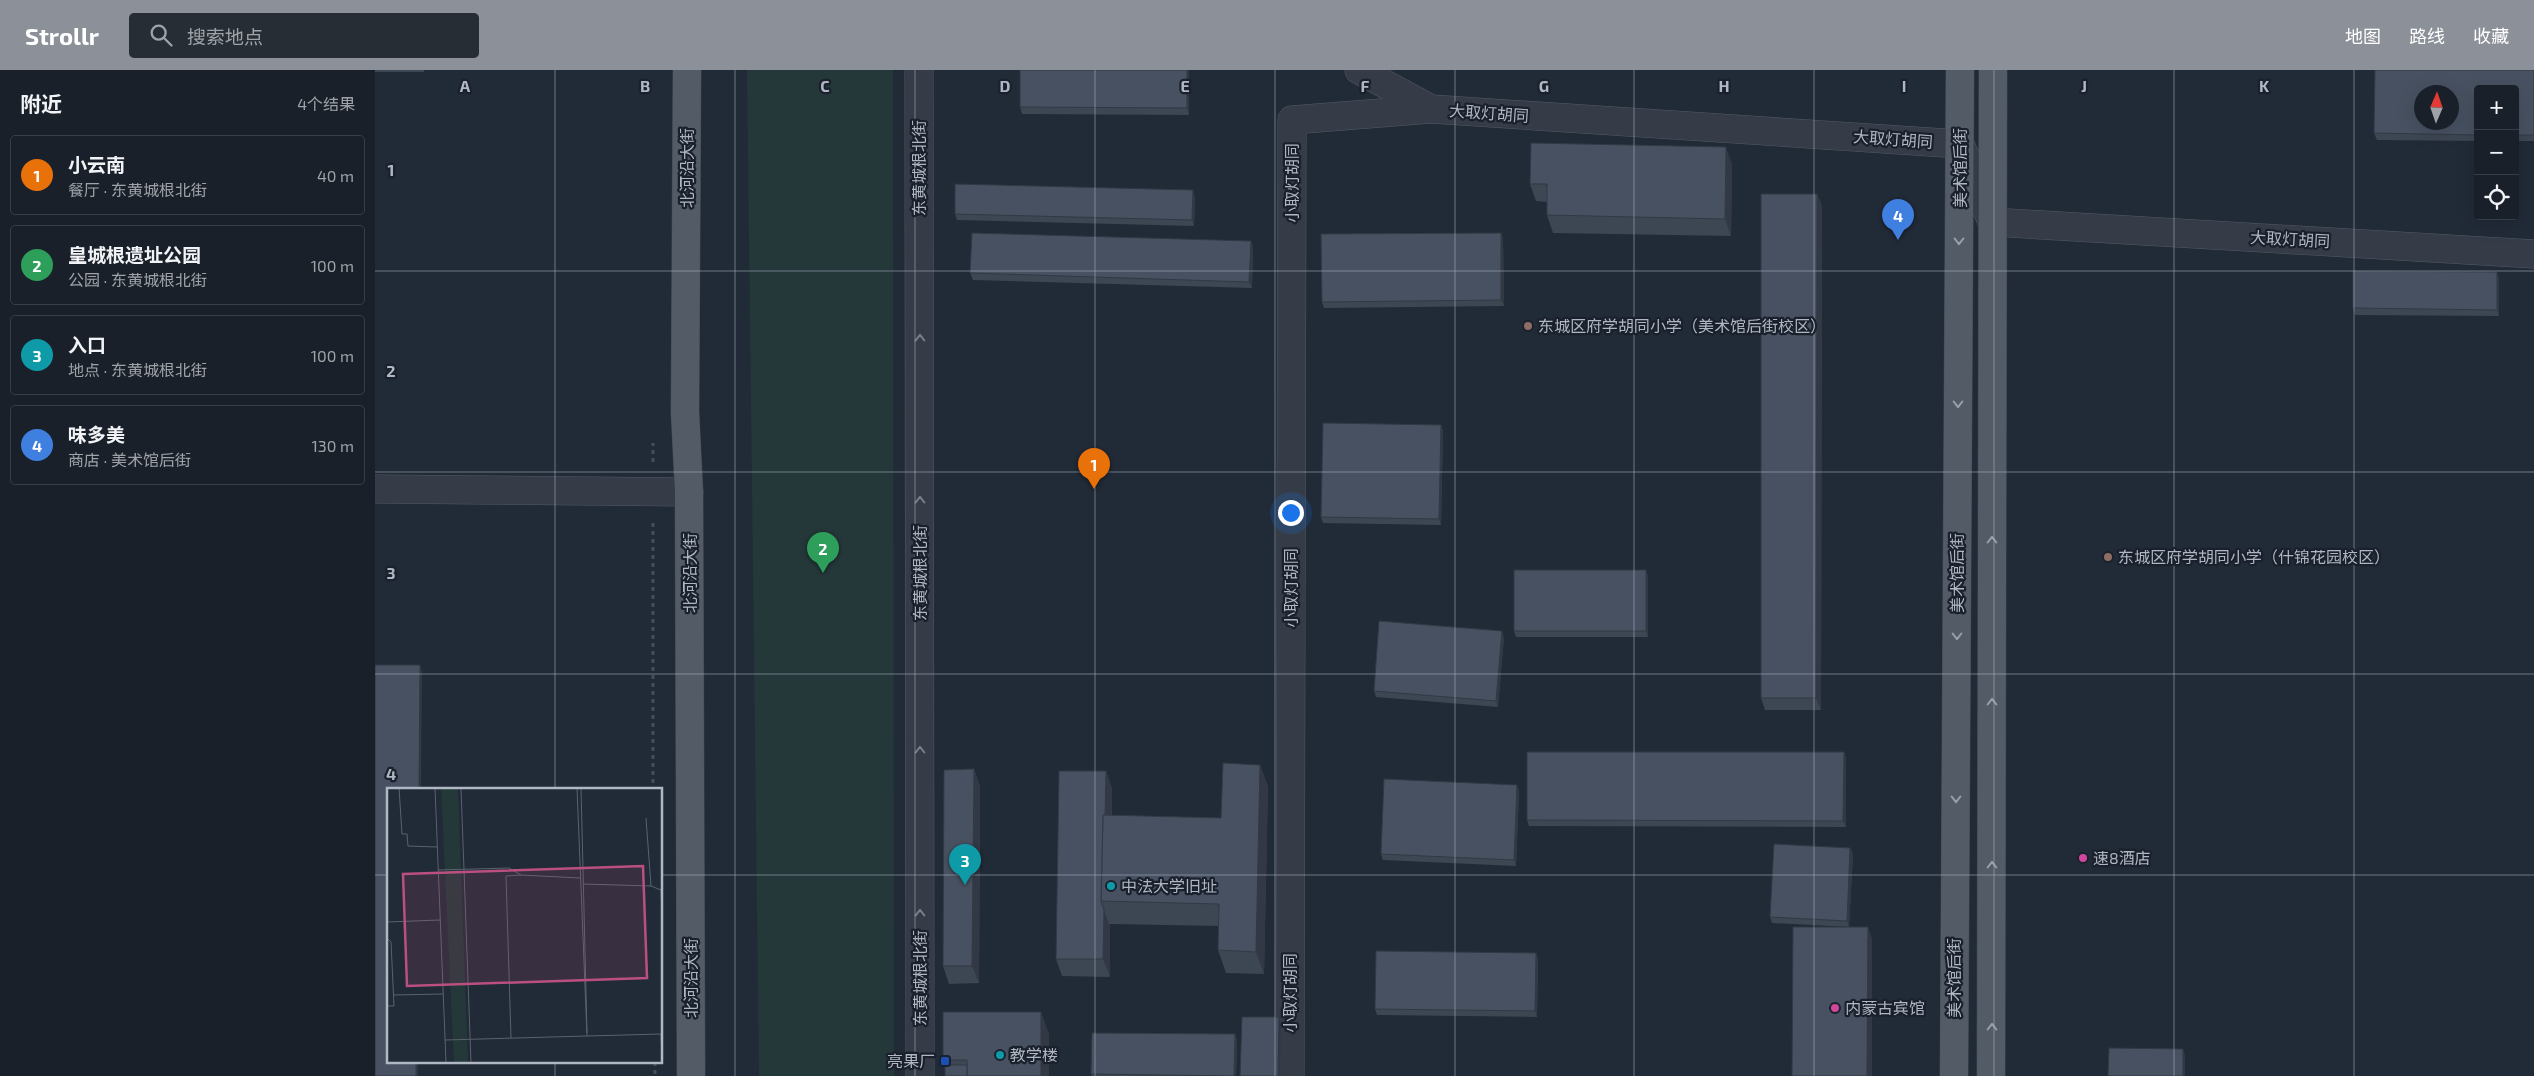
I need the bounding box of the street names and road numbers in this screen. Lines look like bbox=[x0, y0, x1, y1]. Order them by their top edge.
street label: 大取灯胡同 bbox=[1448, 100, 1530, 125]
street label: 东黄城根北街 bbox=[909, 120, 928, 216]
street label: 大取灯胡同 bbox=[1852, 126, 1934, 151]
street label: 北河沿大街 bbox=[677, 128, 696, 208]
street label: 美术馆后街 bbox=[1950, 128, 1969, 208]
street label: 小取灯胡同 bbox=[1282, 143, 1301, 223]
street label: 大取灯胡同 bbox=[2250, 227, 2330, 250]
street label: 东黄城根北街 bbox=[910, 525, 929, 621]
street label: 北河沿大街 bbox=[680, 533, 699, 613]
street label: 美术馆后街 bbox=[1947, 533, 1966, 613]
street label: 小取灯胡同 bbox=[1281, 548, 1300, 628]
street label: 东黄城根北街 bbox=[910, 930, 929, 1026]
street label: 北河沿大街 bbox=[681, 938, 700, 1018]
street label: 美术馆后街 bbox=[1944, 938, 1963, 1018]
street label: 小取灯胡同 bbox=[1280, 953, 1299, 1033]

